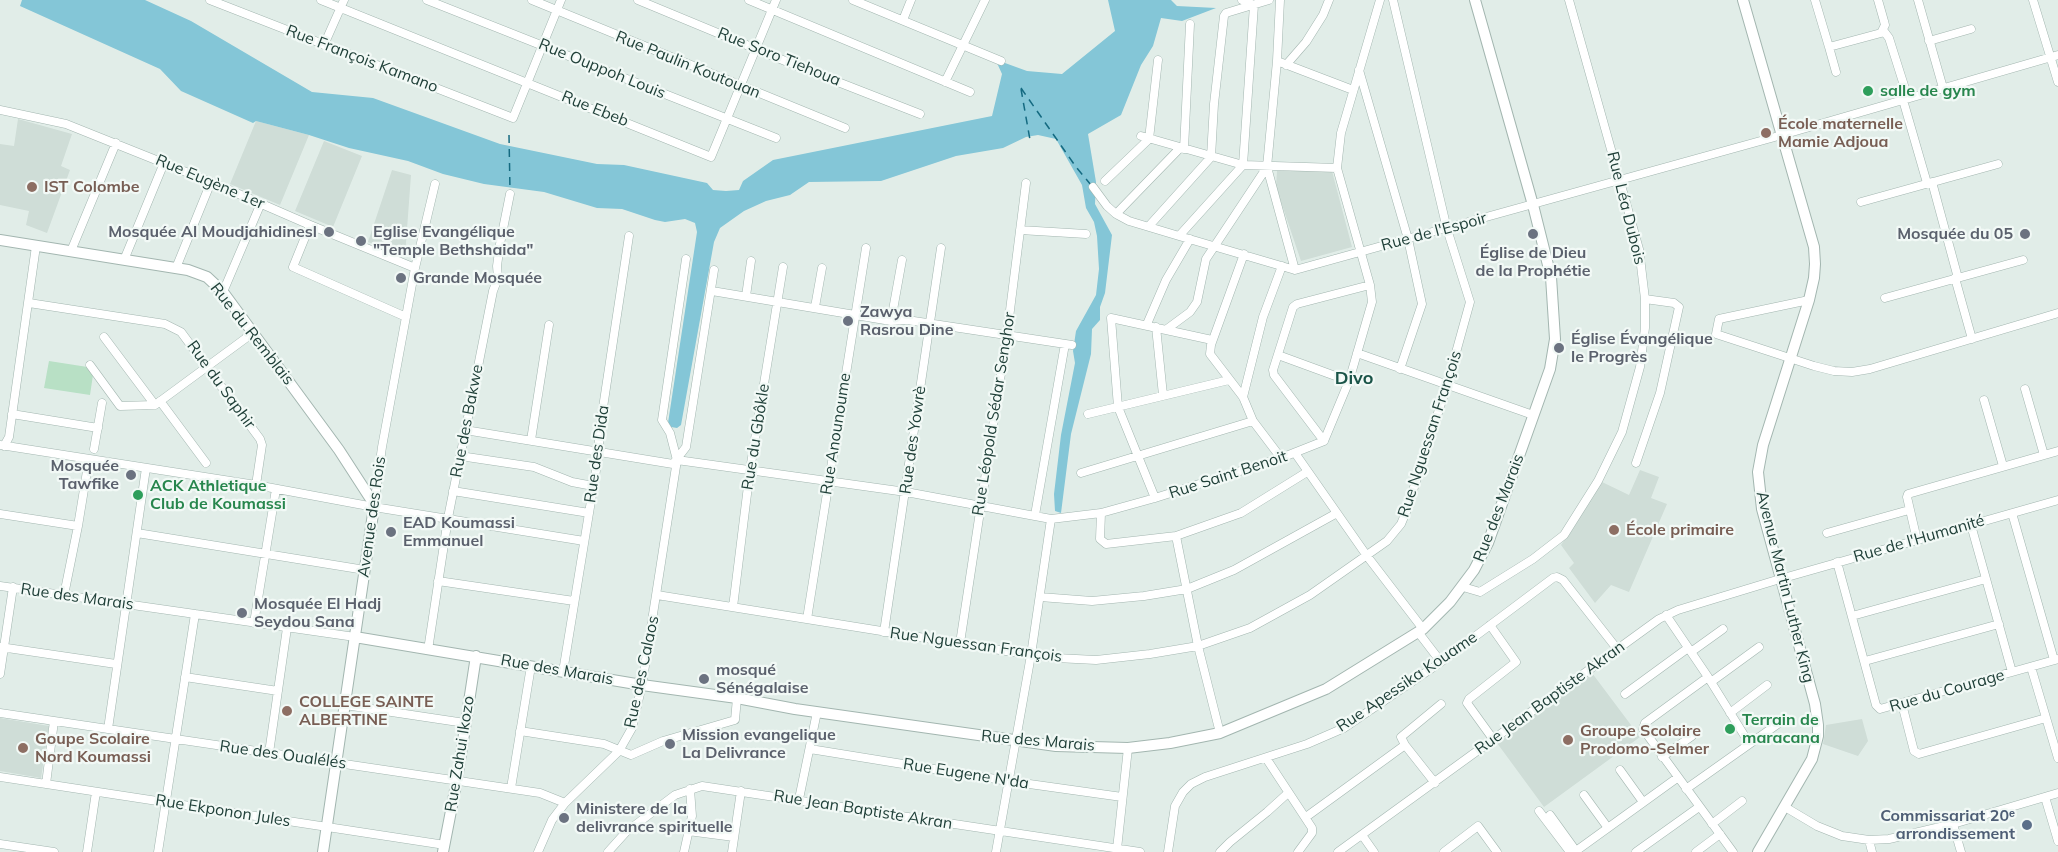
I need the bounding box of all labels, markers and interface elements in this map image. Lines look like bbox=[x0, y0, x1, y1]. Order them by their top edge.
street label: Rue François Kamano bbox=[283, 21, 441, 97]
street label: Rue Soro Tiehoua bbox=[715, 24, 843, 90]
street label: Rue Paulin Koutouan bbox=[613, 27, 763, 103]
street label: Rue Ouppoh Louis bbox=[536, 35, 668, 103]
place label: salle de gym bbox=[1880, 81, 1976, 101]
marker: salle de gym bbox=[1861, 84, 1875, 98]
street label: Rue Ebeb bbox=[559, 87, 631, 131]
place label: École maternelle Mamie Adjoua bbox=[1778, 114, 1903, 152]
marker: École maternelle Mamie Adjoua bbox=[1759, 126, 1773, 140]
street label: Rue Léa Dubois bbox=[1603, 149, 1649, 267]
street label: Rue Eugène 1er bbox=[153, 150, 267, 214]
place label: IST Colombe bbox=[44, 177, 140, 197]
marker: IST Colombe bbox=[25, 180, 39, 194]
street label: Rue de l'Espoir bbox=[1379, 209, 1489, 255]
place label: Mosquée Al Moudjahidinesl bbox=[108, 222, 317, 242]
place label: Eglise Evangélique "Temple Bethshaida" bbox=[373, 222, 533, 260]
place label: Mosquée du 05 bbox=[1897, 224, 2013, 244]
marker: Mosquée Al Moudjahidinesl bbox=[322, 225, 336, 239]
marker: Église de Dieu de la Prophétie bbox=[1526, 227, 1540, 241]
marker: Mosquée du 05 bbox=[2018, 227, 2032, 241]
marker: Eglise Evangélique "Temple Bethshaida" bbox=[354, 234, 368, 248]
place label: Église de Dieu de la Prophétie bbox=[1476, 243, 1590, 281]
place label: Grande Mosquée bbox=[413, 268, 542, 288]
marker: Grande Mosquée bbox=[394, 271, 408, 285]
street label: Rue du Remblais bbox=[206, 279, 298, 389]
place label: Zawya Rasrou Dine bbox=[860, 302, 953, 340]
street label: Rue Léopold Sédar Senghor bbox=[968, 311, 1020, 517]
marker: Zawya Rasrou Dine bbox=[841, 314, 855, 328]
place label: Église Évangélique le Progrès bbox=[1571, 329, 1713, 367]
street label: Rue du Saphir bbox=[183, 337, 259, 433]
marker: Église Évangélique le Progrès bbox=[1552, 341, 1566, 355]
street label: Rue Nguessan François bbox=[1394, 348, 1466, 520]
street label: Rue des Bakwe bbox=[447, 363, 487, 479]
district label: Divo bbox=[1335, 368, 1373, 390]
street label: Rue Anounoume bbox=[817, 372, 855, 496]
street label: Rue du Gbôkle bbox=[738, 382, 774, 492]
street label: Rue des Yowrè bbox=[896, 385, 930, 495]
street label: Rue des Dida bbox=[581, 404, 613, 504]
street label: Rue Saint Benoit bbox=[1166, 447, 1290, 503]
street label: Rue des Marais bbox=[1470, 451, 1528, 565]
street label: Avenue des Rois bbox=[354, 455, 390, 579]
place label: Mosquée Tawfike bbox=[51, 456, 119, 494]
marker: Mosquée Tawfike bbox=[124, 468, 138, 482]
place label: ACK Athletique Club de Koumassi bbox=[150, 476, 286, 514]
marker: ACK Athletique Club de Koumassi bbox=[131, 488, 145, 502]
street label: Avenue Martin Luther King bbox=[1752, 489, 1818, 685]
street label: Rue de l'Humanité bbox=[1851, 511, 1987, 567]
place label: EAD Koumassi Emmanuel bbox=[403, 513, 515, 551]
place label: École primaire bbox=[1626, 520, 1734, 540]
marker: École primaire bbox=[1607, 523, 1621, 537]
marker: EAD Koumassi Emmanuel bbox=[384, 525, 398, 539]
street label: Rue des Marais bbox=[19, 580, 135, 614]
place label: Mosquée El Hadj Seydou Sana bbox=[254, 594, 381, 632]
marker: Mosquée El Hadj Seydou Sana bbox=[235, 606, 249, 620]
street label: Rue des Calaos bbox=[621, 614, 663, 730]
street label: Rue Nguessan François bbox=[889, 623, 1063, 667]
street label: Rue Apessika Kouame bbox=[1333, 628, 1481, 736]
street label: Rue Jean Baptiste Akran bbox=[1471, 637, 1629, 759]
street label: Rue des Marais bbox=[499, 651, 615, 689]
place label: mosqué Sénégalaise bbox=[716, 660, 808, 698]
street label: Rue du Courage bbox=[1887, 665, 2007, 717]
marker: mosqué Sénégalaise bbox=[697, 672, 711, 686]
place label: COLLEGE SAINTE ALBERTINE bbox=[299, 692, 434, 730]
street label: Rue Zahui Ikozo bbox=[441, 695, 479, 813]
marker: COLLEGE SAINTE ALBERTINE bbox=[280, 704, 294, 718]
place label: Terrain de maracana bbox=[1742, 710, 1820, 748]
place label: Groupe Scolaire Prodomo-Selmer bbox=[1580, 721, 1709, 759]
marker: Terrain de maracana bbox=[1723, 722, 1737, 736]
place label: Mission evangelique La Delivrance bbox=[682, 725, 836, 763]
street label: Rue des Marais bbox=[980, 726, 1096, 756]
place label: Goupe Scolaire Nord Koumassi bbox=[35, 729, 151, 767]
marker: Groupe Scolaire Prodomo-Selmer bbox=[1561, 733, 1575, 747]
street label: Rue des Oualélés bbox=[218, 737, 348, 773]
marker: Mission evangelique La Delivrance bbox=[663, 737, 677, 751]
marker: Goupe Scolaire Nord Koumassi bbox=[16, 741, 30, 755]
street label: Rue Eugene N'da bbox=[902, 755, 1030, 793]
street label: Rue Jean Baptiste Akran bbox=[772, 786, 954, 834]
street label: Rue Ekponon Jules bbox=[154, 791, 292, 831]
place label: Ministere de la delivrance spirituelle bbox=[576, 799, 733, 837]
place label: Commissariat 20ᵉ arrondissement bbox=[1880, 806, 2015, 844]
marker: Ministere de la delivrance spirituelle bbox=[557, 811, 571, 825]
marker: Commissariat 20ᵉ arrondissement bbox=[2020, 818, 2034, 832]

